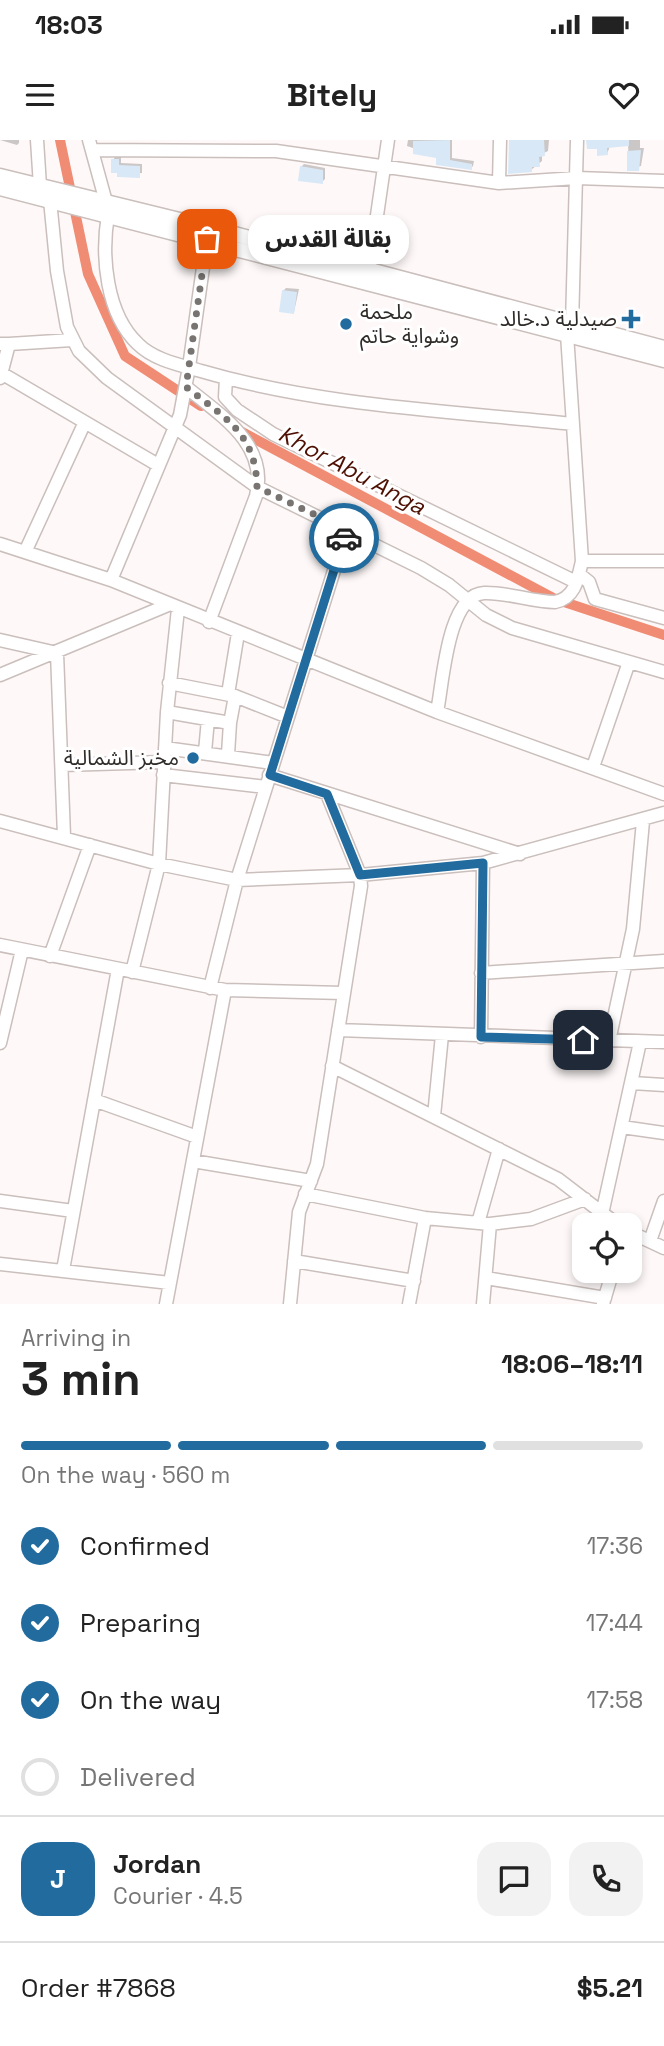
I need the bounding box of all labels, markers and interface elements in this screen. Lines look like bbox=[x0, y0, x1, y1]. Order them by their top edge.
text: 18:03 bbox=[35, 8, 103, 42]
text: Bitely bbox=[287, 75, 377, 115]
icon: menu bbox=[21, 76, 59, 114]
icon: heart bbox=[605, 76, 643, 114]
pin bbox=[177, 209, 237, 269]
callout: بقالة القدس bbox=[249, 214, 410, 264]
icon: bag bbox=[188, 220, 226, 258]
text: بقالة القدس bbox=[265, 224, 392, 254]
place label: ملحمة وشواية حاتم bbox=[360, 298, 459, 351]
place label: صيدلية د.خالد bbox=[500, 305, 617, 332]
marker: صيدلية د.خالد bbox=[623, 311, 639, 327]
marker: ملحمة وشواية حاتم bbox=[338, 316, 354, 332]
water label: Khor Abu Anga bbox=[273, 419, 431, 522]
courier bbox=[309, 503, 379, 573]
icon: car bbox=[325, 519, 363, 557]
place label: مخبز الشمالية bbox=[64, 744, 179, 771]
marker: مخبز الشمالية bbox=[185, 750, 201, 766]
pin bbox=[553, 1010, 613, 1070]
icon: home bbox=[564, 1021, 602, 1059]
map controls bbox=[572, 1213, 642, 1283]
button: locate bbox=[572, 1213, 642, 1283]
text: Arriving in bbox=[21, 1323, 131, 1353]
text: 18:06–18:11 bbox=[501, 1347, 643, 1381]
text: 3 min bbox=[21, 1350, 141, 1408]
text: On the way · 560 m bbox=[21, 1460, 230, 1490]
icon: check bbox=[21, 1527, 59, 1565]
text: Confirmed bbox=[80, 1529, 210, 1563]
text: 17:36 bbox=[587, 1531, 643, 1561]
icon: check bbox=[21, 1604, 59, 1642]
text: Preparing bbox=[80, 1606, 201, 1640]
text: 17:44 bbox=[586, 1608, 643, 1638]
icon: check bbox=[21, 1681, 59, 1719]
text: On the way bbox=[80, 1683, 221, 1717]
text: 17:58 bbox=[586, 1685, 643, 1715]
text: Delivered bbox=[80, 1760, 196, 1794]
button: chat bbox=[477, 1842, 551, 1916]
button: phone bbox=[569, 1842, 643, 1916]
text: Jordan bbox=[113, 1847, 201, 1881]
text: J bbox=[50, 1862, 66, 1896]
text: Courier · 4.5 bbox=[113, 1881, 243, 1911]
text: Order #7868 bbox=[21, 1971, 176, 2005]
text: $5.21 bbox=[577, 1971, 643, 2005]

